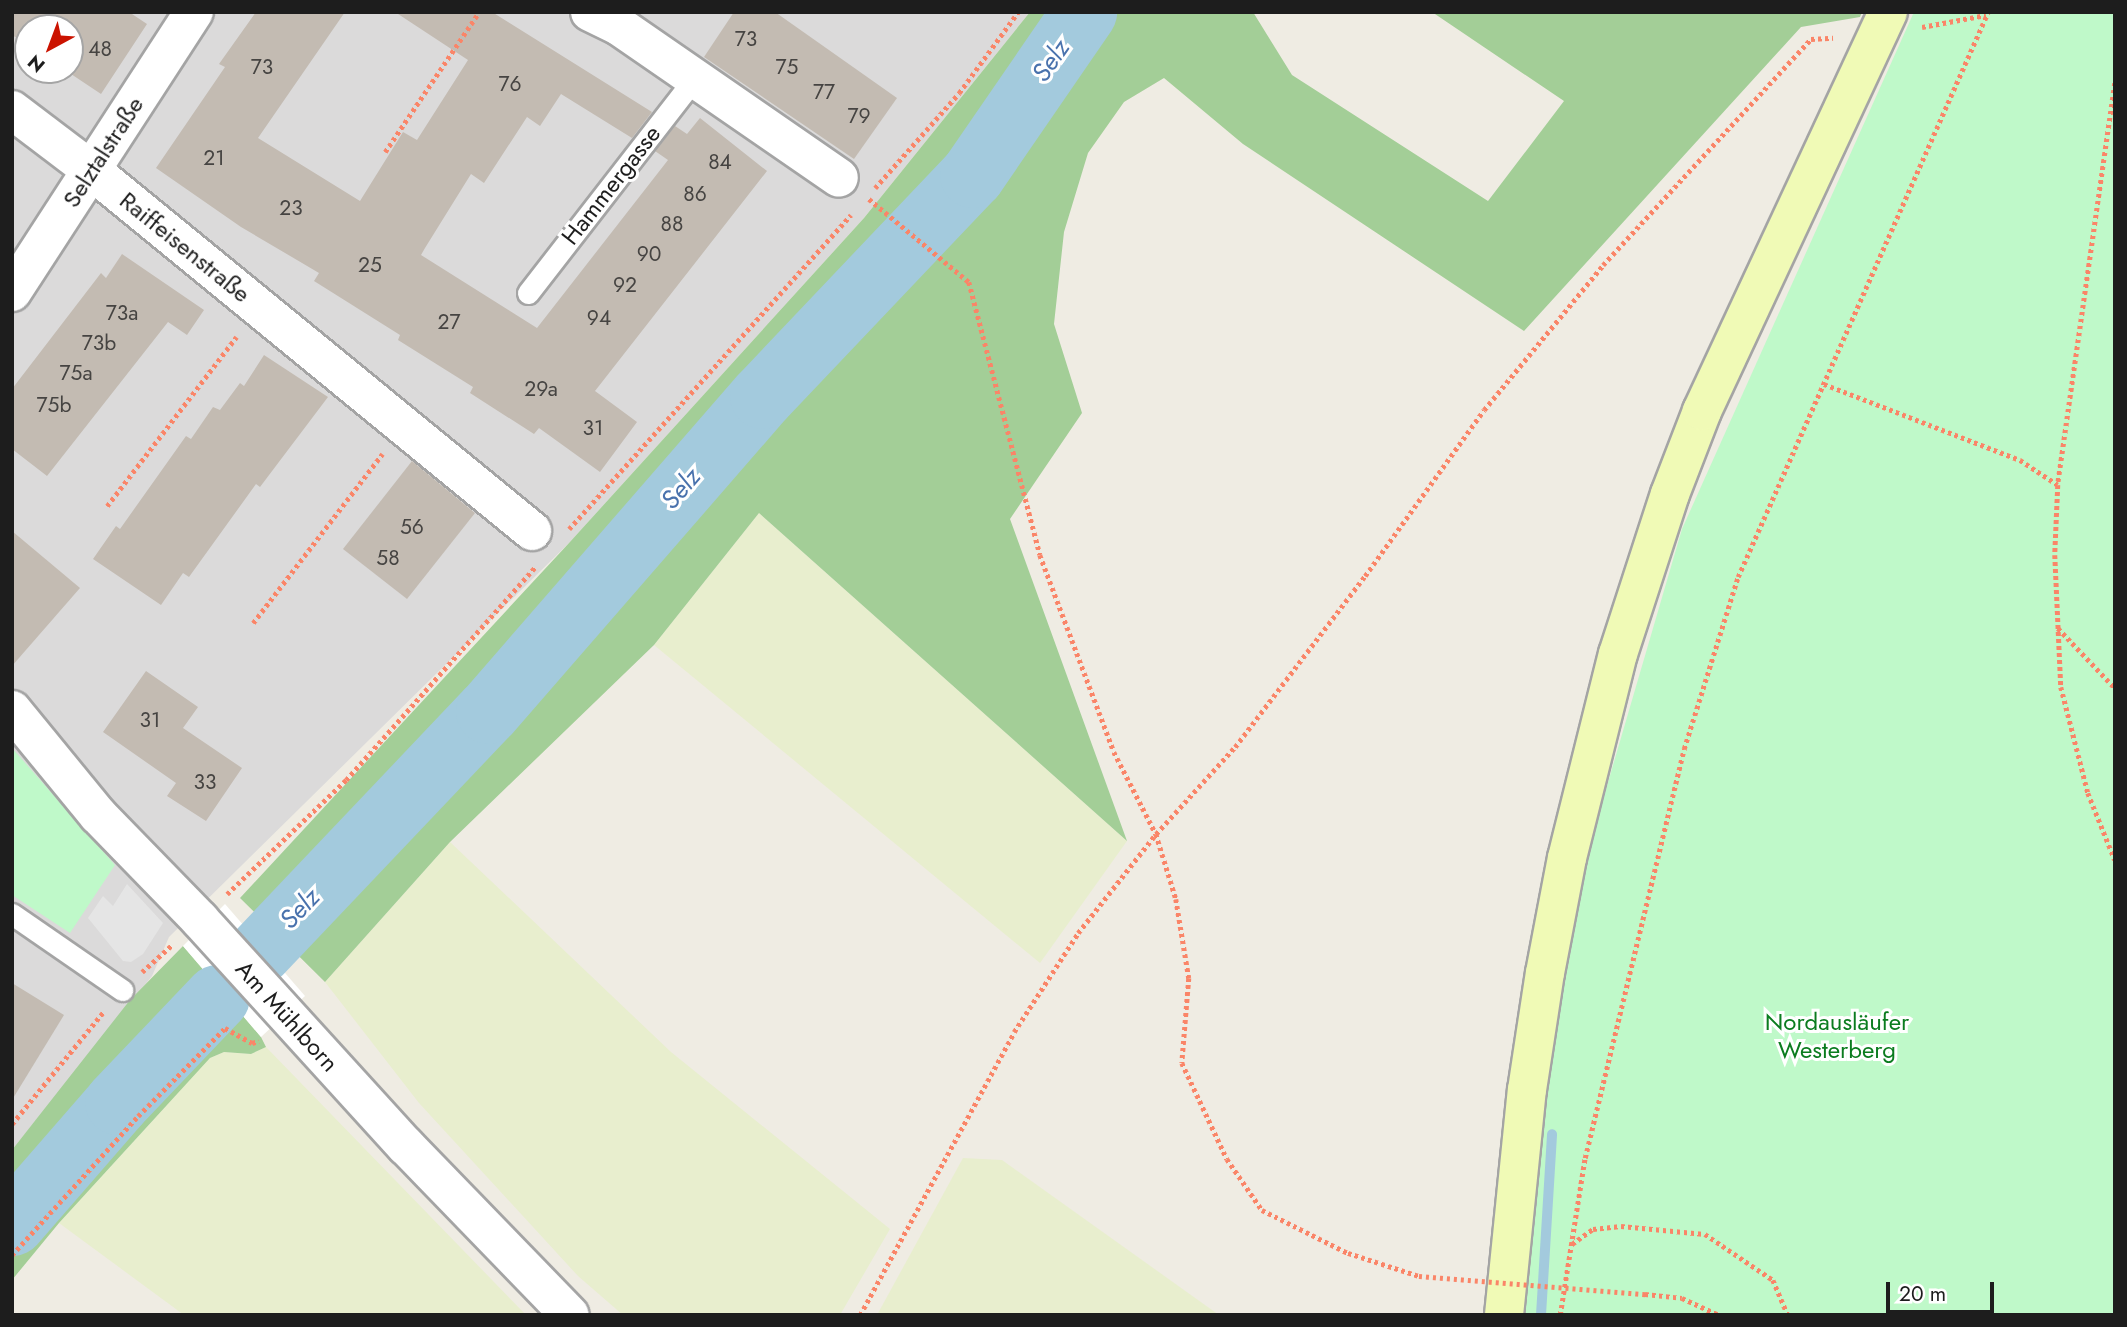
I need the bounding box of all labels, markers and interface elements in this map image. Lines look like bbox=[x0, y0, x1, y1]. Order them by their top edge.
north arrow bbox=[14, 14, 84, 84]
house number: 73 bbox=[735, 26, 757, 52]
water label: Selz bbox=[1026, 34, 1076, 88]
house number: 48 bbox=[88, 36, 112, 62]
text: N bbox=[22, 49, 51, 79]
house number: 73 bbox=[251, 54, 273, 80]
house number: 75 bbox=[776, 54, 798, 80]
house number: 76 bbox=[498, 71, 522, 97]
house number: 77 bbox=[813, 79, 835, 105]
street label: Selztalstraße bbox=[57, 91, 149, 213]
house number: 79 bbox=[847, 103, 871, 129]
street label: Hammergasse bbox=[556, 120, 666, 250]
house number: 21 bbox=[203, 145, 225, 171]
house number: 84 bbox=[708, 149, 732, 175]
house number: 86 bbox=[683, 181, 707, 207]
street label: Raiffeisenstraße bbox=[114, 186, 256, 308]
house number: 23 bbox=[279, 195, 303, 221]
house number: 88 bbox=[661, 211, 683, 237]
house number: 90 bbox=[637, 241, 661, 267]
house number: 25 bbox=[358, 252, 382, 278]
house number: 92 bbox=[613, 272, 637, 298]
house number: 73a bbox=[106, 300, 138, 326]
house number: 94 bbox=[587, 305, 611, 331]
house number: 27 bbox=[438, 309, 460, 335]
house number: 73b bbox=[82, 330, 116, 356]
house number: 75a bbox=[60, 360, 92, 386]
house number: 29a bbox=[524, 376, 558, 402]
house number: 75b bbox=[37, 392, 71, 418]
house number: 31 bbox=[583, 415, 603, 441]
water label: Selz bbox=[655, 462, 707, 516]
house number: 56 bbox=[400, 514, 424, 540]
house number: 58 bbox=[376, 545, 400, 571]
house number: 31 bbox=[140, 707, 160, 733]
house number: 33 bbox=[194, 769, 216, 795]
water label: Selz bbox=[273, 882, 327, 936]
street label: Am Mühlborn bbox=[230, 955, 344, 1077]
park label: Nordausläufer Westerberg bbox=[1765, 1008, 1909, 1064]
scale bar bbox=[1889, 1268, 1997, 1312]
text: 20 m bbox=[1899, 1279, 1946, 1309]

